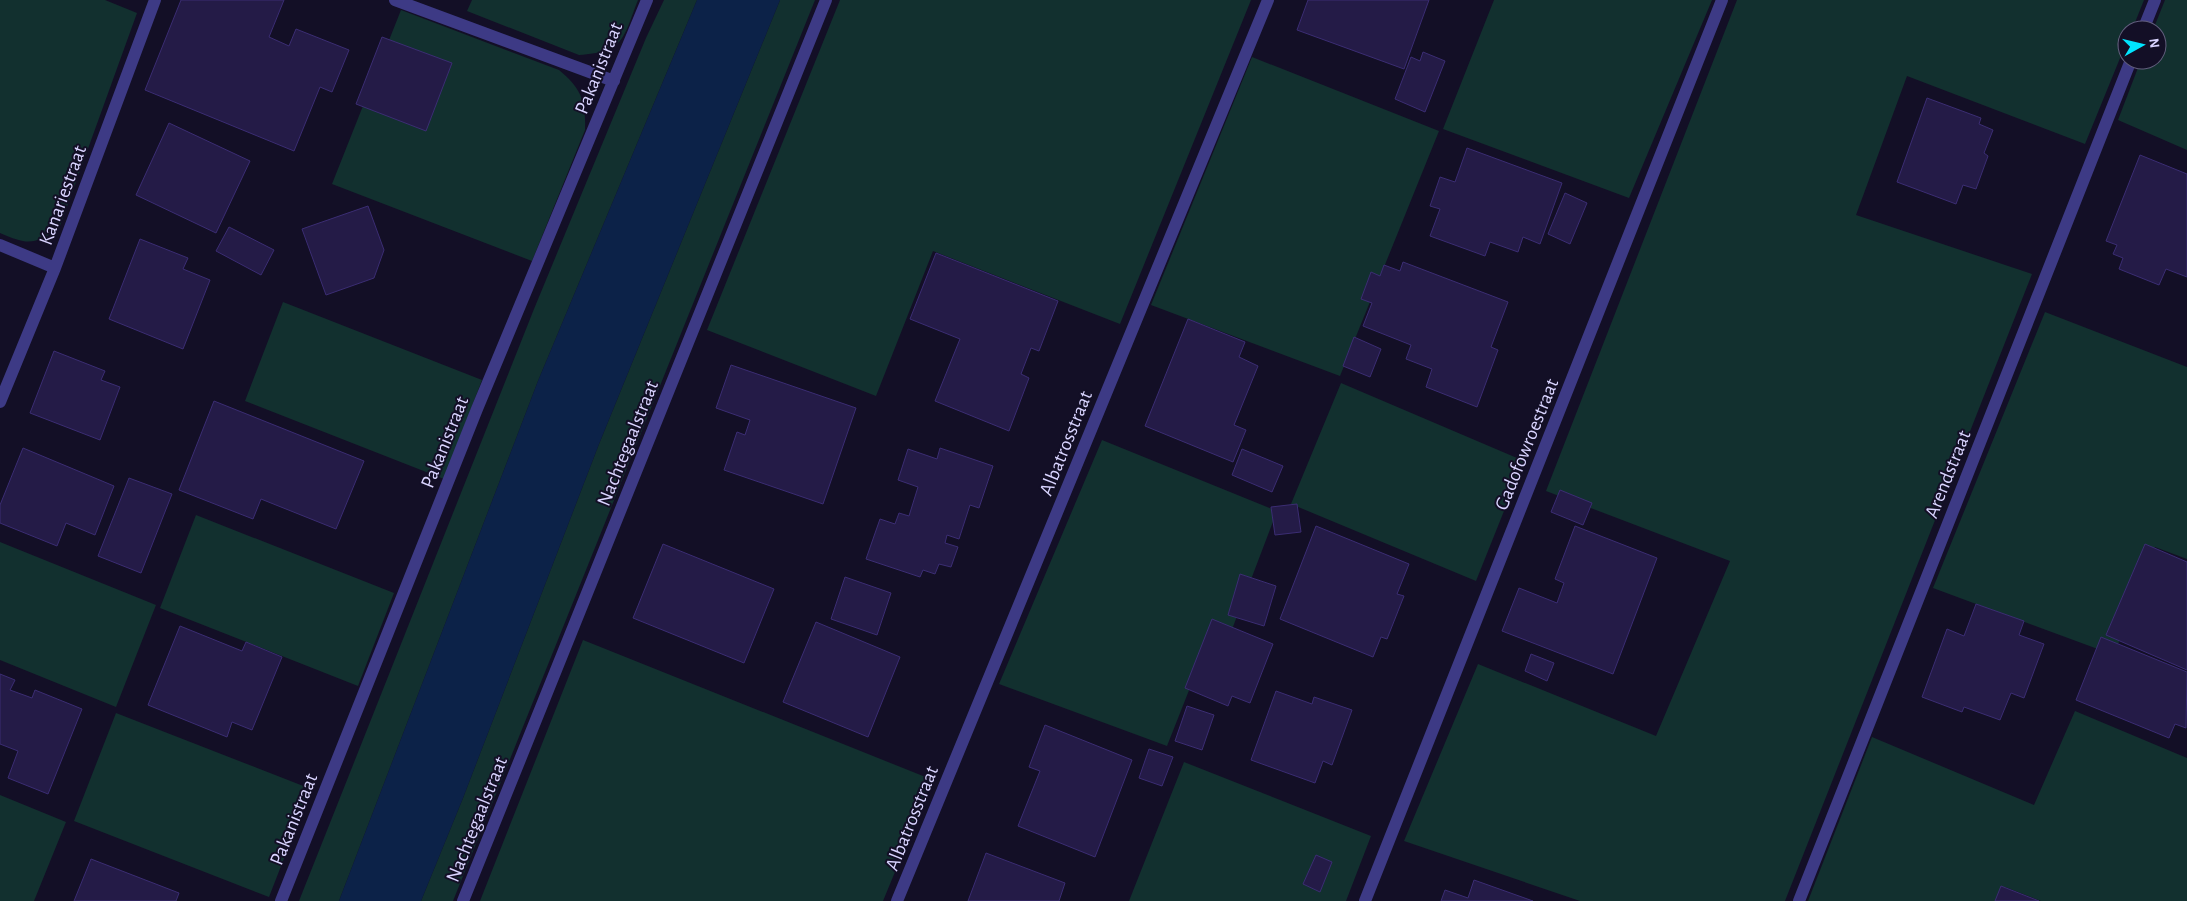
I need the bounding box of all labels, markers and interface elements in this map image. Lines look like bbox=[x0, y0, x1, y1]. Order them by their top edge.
street label: Pakanistraat bbox=[571, 19, 627, 117]
north arrow bbox=[2117, 20, 2167, 70]
text: N bbox=[2146, 38, 2161, 49]
street label: Kanariestraat bbox=[36, 142, 90, 248]
street label: Gadofowroestraat bbox=[1491, 375, 1563, 513]
street label: Nachtegaalstraat bbox=[594, 377, 662, 509]
street label: Albatrosstraat bbox=[1036, 388, 1096, 499]
street label: Pakanistraat bbox=[417, 393, 473, 491]
street label: Arendstraat bbox=[1921, 427, 1975, 521]
street label: Nachtegaalstraat bbox=[443, 753, 511, 885]
street label: Albatrosstraat bbox=[882, 763, 942, 874]
street label: Pakanistraat bbox=[266, 770, 322, 868]

